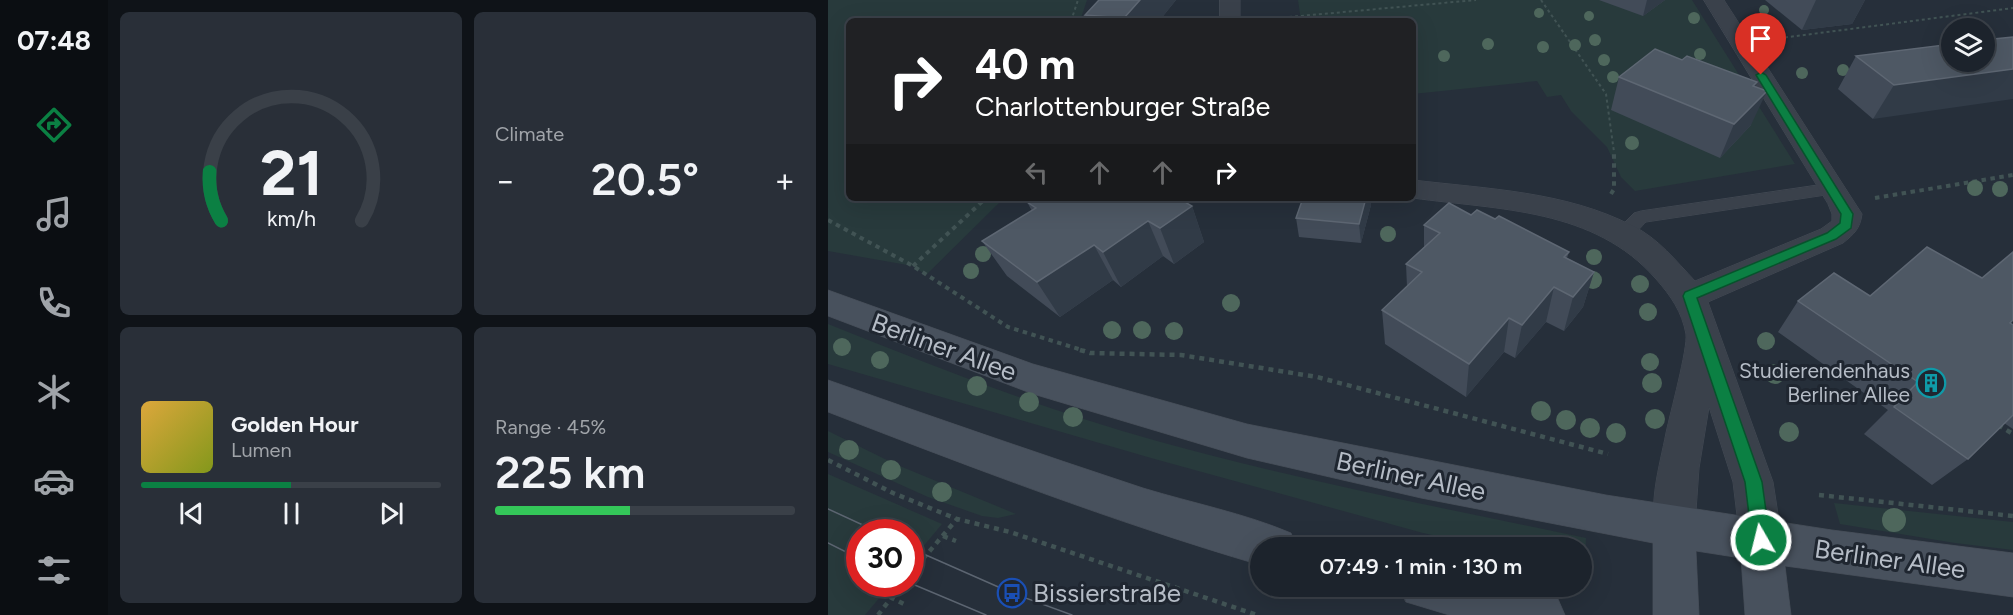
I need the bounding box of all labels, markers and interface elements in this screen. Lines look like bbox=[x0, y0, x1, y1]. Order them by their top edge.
pin bbox=[1735, 13, 1786, 75]
map controls bbox=[1941, 18, 1995, 72]
button: layers bbox=[1941, 18, 1995, 72]
icon: arrive bbox=[1744, 22, 1777, 55]
text: 07:48 bbox=[17, 24, 91, 57]
text: 40 m bbox=[975, 39, 1075, 90]
icon: right bbox=[876, 42, 954, 120]
text: Charlottenburger Straße bbox=[975, 90, 1270, 123]
icon: directions bbox=[33, 104, 75, 146]
text: Climate bbox=[495, 122, 564, 146]
text: 21 bbox=[260, 136, 322, 211]
text: 20.5° bbox=[591, 152, 699, 206]
icon: left bbox=[1020, 156, 1053, 189]
icon: ahead bbox=[1083, 156, 1116, 189]
icon: ahead bbox=[1146, 156, 1179, 189]
icon: right bbox=[1209, 156, 1242, 189]
text: − bbox=[495, 161, 516, 200]
text: + bbox=[774, 161, 795, 200]
icon: music bbox=[33, 193, 75, 235]
text: km/h bbox=[267, 206, 315, 231]
icon: phone bbox=[33, 282, 75, 324]
street label: Berliner Allee bbox=[867, 306, 1021, 388]
place label: Studierendenhaus Berliner Allee bbox=[1739, 358, 1910, 407]
building icon: Studierendenhaus Berliner Allee bbox=[1915, 367, 1947, 399]
icon: climate bbox=[33, 371, 75, 413]
text: Golden Hour bbox=[231, 411, 359, 438]
text: Range · 45% bbox=[495, 415, 606, 439]
text: Lumen bbox=[231, 438, 292, 462]
text: 225 km bbox=[495, 445, 645, 499]
street label: Berliner Allee bbox=[1333, 445, 1489, 507]
icon: car bbox=[33, 460, 75, 502]
icon: previous bbox=[175, 497, 208, 530]
icon: pause bbox=[275, 497, 308, 530]
icon: next bbox=[375, 497, 408, 530]
position arrow bbox=[1729, 508, 1793, 572]
speed limit sign: 30 bbox=[846, 519, 924, 597]
street label: Berliner Allee bbox=[1813, 533, 1967, 585]
icon: filters bbox=[33, 549, 75, 591]
text: 07:49 · 1 min · 130 m bbox=[1320, 553, 1522, 580]
bus stop icon: Bissierstraße bbox=[996, 577, 1028, 609]
place label: Bissierstraße bbox=[1033, 577, 1181, 609]

